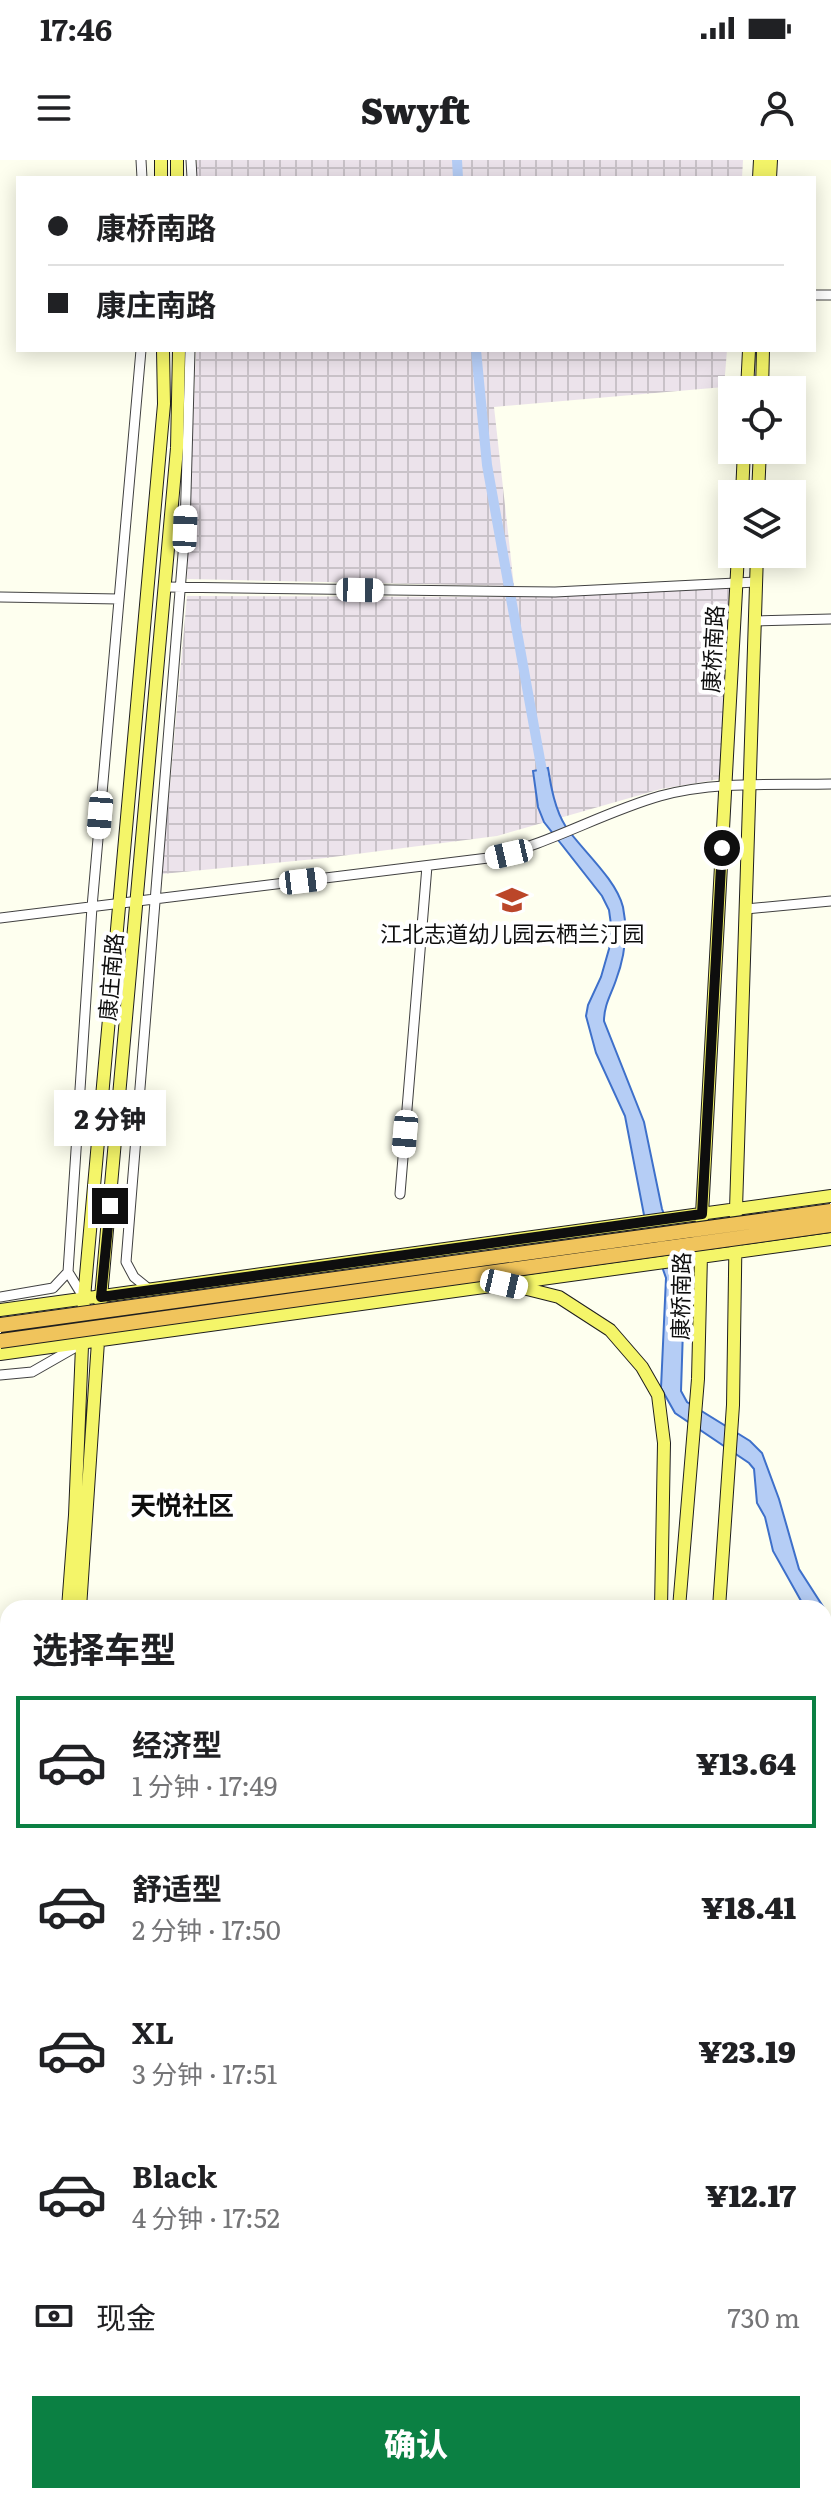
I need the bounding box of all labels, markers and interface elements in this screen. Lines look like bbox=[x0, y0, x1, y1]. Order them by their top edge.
text: 17:46 bbox=[40, 6, 112, 50]
text: Swyft bbox=[361, 82, 470, 135]
icon: menu bbox=[32, 86, 76, 130]
icon: person bbox=[755, 86, 799, 130]
text: 康桥南路 bbox=[96, 204, 216, 248]
text: 康庄南路 bbox=[96, 281, 216, 325]
map controls bbox=[718, 376, 806, 568]
button: locate bbox=[718, 376, 806, 464]
button: layers bbox=[718, 480, 806, 568]
car bbox=[172, 505, 198, 553]
car bbox=[336, 578, 384, 602]
street label: 康桥南路 bbox=[693, 604, 730, 694]
car bbox=[86, 790, 114, 840]
route start bbox=[704, 830, 740, 866]
car bbox=[483, 837, 535, 871]
car bbox=[278, 866, 328, 896]
school or university icon: 江北志道幼儿园云栖兰汀园 bbox=[495, 883, 529, 917]
place label: 江北志道幼儿园云栖兰汀园 bbox=[380, 916, 644, 949]
street label: 康庄南路 bbox=[89, 932, 130, 1022]
callout: 2 分钟 bbox=[54, 1090, 166, 1146]
text: 2 分钟 bbox=[74, 1098, 146, 1137]
car bbox=[391, 1109, 419, 1159]
route end bbox=[92, 1188, 128, 1224]
street label: 康桥南路 bbox=[662, 1252, 697, 1340]
car bbox=[478, 1267, 530, 1301]
district label: 天悦社区 bbox=[130, 1484, 234, 1523]
text: 选择车型 bbox=[32, 1621, 176, 1674]
text: 经济型 bbox=[132, 1721, 222, 1765]
icon: car bbox=[36, 1726, 108, 1798]
text: ¥13.64 bbox=[696, 1740, 796, 1784]
text: 1 分钟 · 17:49 bbox=[132, 1765, 277, 1804]
text: 舒适型 bbox=[132, 1865, 222, 1909]
icon: car bbox=[36, 1870, 108, 1942]
text: ¥18.41 bbox=[701, 1884, 796, 1928]
text: 2 分钟 · 17:50 bbox=[132, 1909, 281, 1948]
text: XL bbox=[132, 2009, 174, 2053]
icon: car bbox=[36, 2014, 108, 2086]
text: ¥23.19 bbox=[699, 2028, 796, 2072]
text: 3 分钟 · 17:51 bbox=[132, 2053, 277, 2092]
text: Black bbox=[132, 2153, 217, 2197]
icon: car bbox=[36, 2158, 108, 2230]
text: ¥12.17 bbox=[705, 2172, 796, 2216]
text: 4 分钟 · 17:52 bbox=[132, 2197, 280, 2236]
icon: cash bbox=[32, 2294, 76, 2338]
text: 现金 bbox=[96, 2294, 156, 2338]
text: 730 m bbox=[728, 2297, 800, 2336]
button: 确认 bbox=[32, 2396, 800, 2488]

